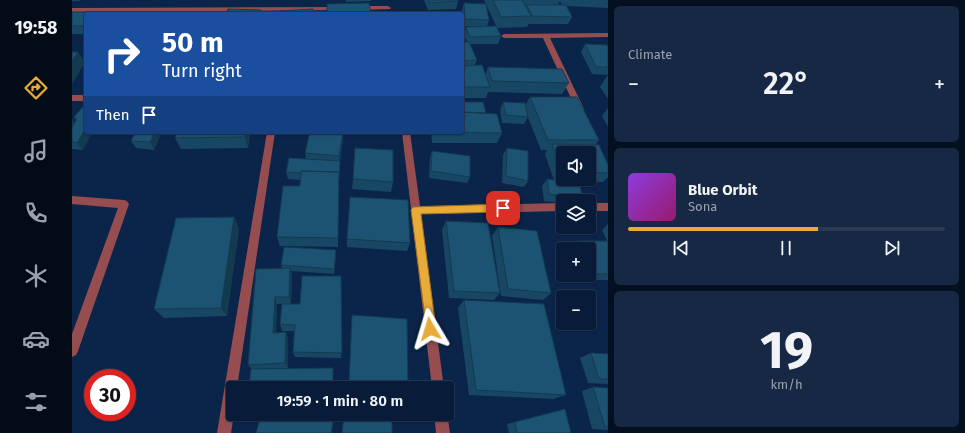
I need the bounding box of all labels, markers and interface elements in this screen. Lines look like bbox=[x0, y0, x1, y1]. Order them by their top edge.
text: 19:58 bbox=[14, 17, 58, 39]
text: 50 m bbox=[162, 26, 224, 59]
icon: right bbox=[96, 28, 148, 80]
text: Climate bbox=[628, 47, 672, 62]
text: Turn right bbox=[162, 60, 242, 82]
text: 22° bbox=[763, 66, 810, 102]
text: − bbox=[628, 71, 639, 98]
text: + bbox=[934, 71, 945, 98]
icon: directions bbox=[22, 74, 50, 102]
icon: arrive bbox=[138, 104, 160, 126]
text: Then bbox=[96, 106, 130, 124]
icon: music bbox=[22, 137, 50, 165]
map controls bbox=[556, 146, 596, 330]
button: sound bbox=[556, 146, 596, 186]
text: Blue Orbit bbox=[688, 181, 757, 199]
pin bbox=[486, 191, 520, 225]
button: layers bbox=[556, 194, 596, 234]
icon: arrive bbox=[492, 197, 514, 219]
icon: phone bbox=[22, 199, 50, 227]
text: Sona bbox=[688, 199, 717, 214]
icon: previous bbox=[670, 237, 692, 259]
icon: pause bbox=[775, 237, 797, 259]
icon: next bbox=[881, 237, 903, 259]
button: + bbox=[556, 242, 596, 282]
icon: climate bbox=[22, 262, 50, 290]
button: − bbox=[556, 290, 596, 330]
position arrow bbox=[409, 308, 451, 350]
text: 19 bbox=[760, 319, 813, 382]
icon: car bbox=[22, 325, 50, 353]
speed limit sign: 30 bbox=[84, 369, 136, 421]
text: km/h bbox=[770, 377, 803, 392]
icon: filters bbox=[22, 388, 50, 416]
text: 19:59 · 1 min · 80 m bbox=[277, 392, 403, 410]

